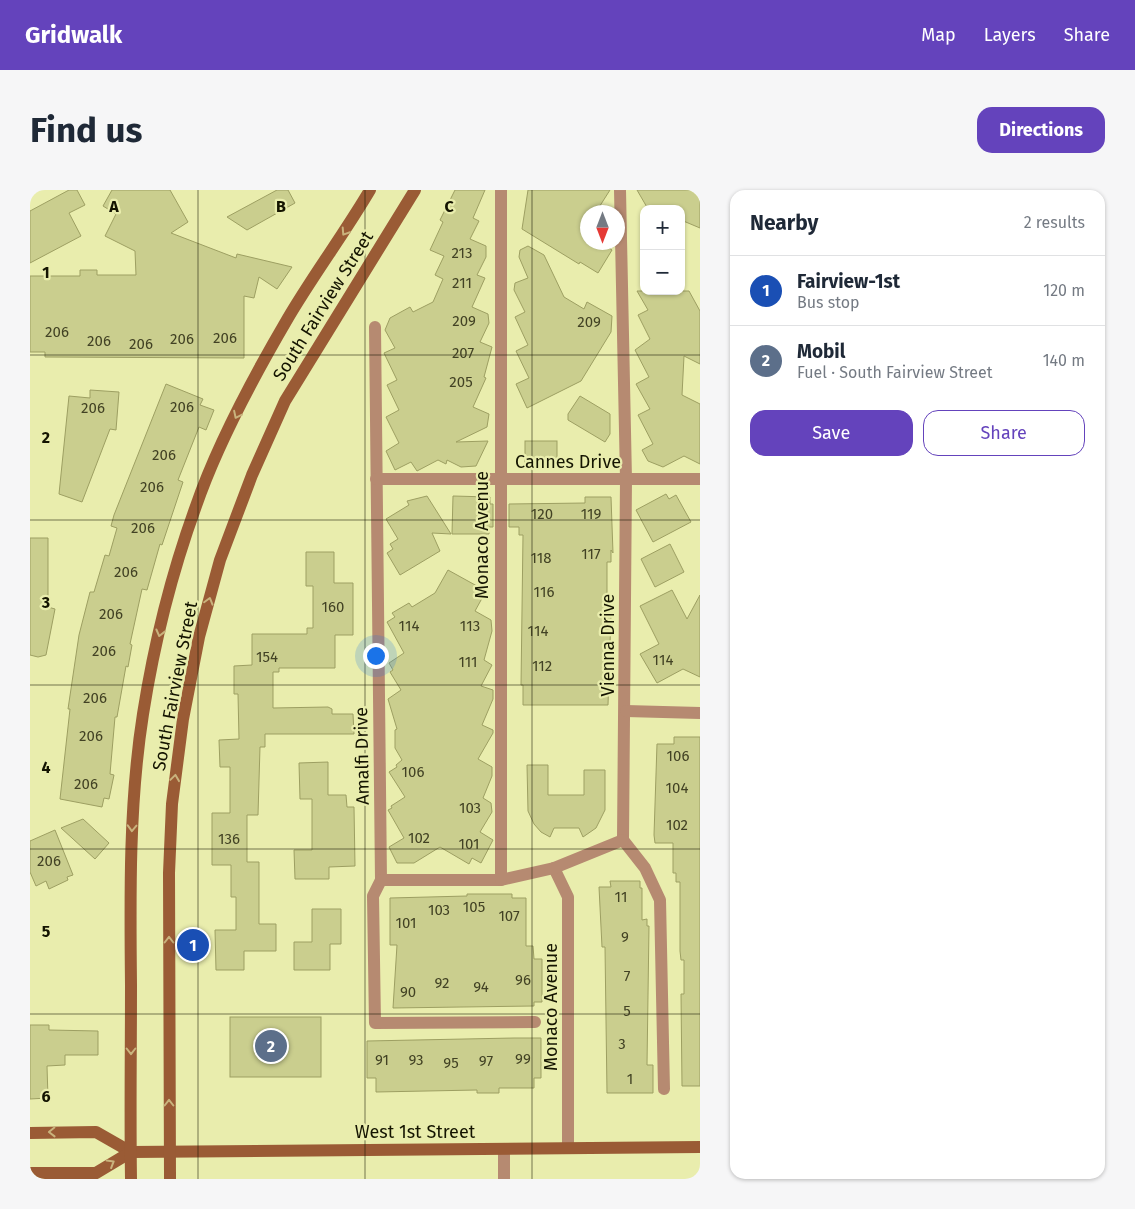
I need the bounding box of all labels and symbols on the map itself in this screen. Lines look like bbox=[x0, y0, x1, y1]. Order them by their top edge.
text: A bbox=[108, 197, 119, 216]
text: B bbox=[276, 197, 286, 216]
text: C bbox=[444, 197, 454, 216]
north arrow bbox=[580, 205, 625, 250]
one-way arrow bbox=[342, 226, 351, 235]
street label: South Fairview Street bbox=[268, 227, 378, 385]
house number: 213 bbox=[451, 244, 473, 262]
text: 1 bbox=[42, 263, 50, 282]
house number: 211 bbox=[452, 274, 472, 292]
house number: 209 bbox=[452, 312, 476, 330]
house number: 209 bbox=[577, 313, 601, 331]
house number: 206 bbox=[45, 323, 69, 341]
house number: 206 bbox=[213, 329, 237, 347]
house number: 206 bbox=[170, 330, 194, 348]
house number: 206 bbox=[87, 332, 111, 350]
house number: 206 bbox=[129, 335, 153, 353]
house number: 207 bbox=[452, 344, 474, 362]
house number: 205 bbox=[449, 373, 473, 391]
house number: 206 bbox=[170, 398, 194, 416]
house number: 206 bbox=[81, 399, 105, 417]
one-way arrow bbox=[233, 410, 243, 419]
text: 2 bbox=[42, 428, 50, 447]
house number: 206 bbox=[152, 446, 176, 464]
street label: Cannes Drive bbox=[515, 451, 621, 473]
street label: Monaco Avenue bbox=[471, 471, 493, 599]
house number: 206 bbox=[140, 478, 164, 496]
house number: 120 bbox=[531, 505, 553, 523]
house number: 119 bbox=[581, 505, 601, 523]
house number: 206 bbox=[131, 519, 155, 537]
house number: 117 bbox=[581, 545, 601, 563]
house number: 118 bbox=[530, 549, 552, 567]
house number: 206 bbox=[114, 563, 138, 581]
house number: 116 bbox=[534, 583, 554, 601]
text: 3 bbox=[41, 593, 50, 612]
street label: Vienna Drive bbox=[597, 594, 619, 696]
one-way arrow bbox=[203, 598, 213, 606]
house number: 160 bbox=[322, 598, 344, 616]
street label: South Fairview Street bbox=[148, 599, 202, 773]
house number: 206 bbox=[99, 605, 123, 623]
house number: 114 bbox=[399, 617, 419, 635]
house number: 113 bbox=[460, 617, 480, 635]
house number: 114 bbox=[528, 622, 548, 640]
one-way arrow bbox=[155, 629, 166, 638]
house number: 206 bbox=[92, 642, 116, 660]
your location bbox=[363, 643, 389, 669]
house number: 154 bbox=[256, 648, 278, 666]
house number: 114 bbox=[653, 651, 673, 669]
house number: 111 bbox=[458, 653, 478, 671]
house number: 112 bbox=[532, 657, 552, 675]
house number: 206 bbox=[83, 689, 107, 707]
street label: Amalfi Drive bbox=[350, 707, 374, 805]
house number: 206 bbox=[79, 727, 103, 745]
house number: 106 bbox=[667, 747, 689, 765]
text: 4 bbox=[41, 758, 51, 777]
house number: 106 bbox=[402, 763, 424, 781]
one-way arrow bbox=[169, 773, 180, 781]
house number: 206 bbox=[74, 775, 98, 793]
house number: 104 bbox=[666, 779, 688, 797]
house number: 103 bbox=[459, 799, 481, 817]
house number: 102 bbox=[666, 816, 688, 834]
one-way arrow bbox=[126, 825, 137, 833]
house number: 102 bbox=[408, 829, 430, 847]
house number: 136 bbox=[218, 830, 240, 848]
house number: 101 bbox=[459, 835, 480, 853]
house number: 206 bbox=[37, 852, 61, 870]
house number: 11 bbox=[615, 888, 627, 906]
house number: 105 bbox=[463, 898, 485, 916]
house number: 103 bbox=[428, 901, 450, 919]
house number: 107 bbox=[498, 907, 520, 925]
house number: 101 bbox=[396, 914, 417, 932]
text: 5 bbox=[42, 922, 51, 941]
pin: 1 bbox=[177, 926, 209, 964]
house number: 9 bbox=[621, 928, 629, 946]
one-way arrow bbox=[164, 936, 174, 944]
street label: Monaco Avenue bbox=[540, 943, 562, 1071]
house number: 7 bbox=[624, 967, 631, 985]
house number: 96 bbox=[515, 971, 531, 989]
house number: 92 bbox=[435, 974, 449, 992]
house number: 94 bbox=[473, 978, 489, 996]
house number: 90 bbox=[400, 983, 416, 1001]
house number: 5 bbox=[623, 1002, 631, 1020]
pin: 2 bbox=[255, 1027, 287, 1065]
house number: 3 bbox=[618, 1035, 626, 1053]
one-way arrow bbox=[126, 1048, 136, 1055]
house number: 99 bbox=[515, 1050, 531, 1068]
house number: 91 bbox=[375, 1051, 389, 1069]
house number: 93 bbox=[408, 1051, 424, 1069]
house number: 97 bbox=[479, 1052, 493, 1070]
house number: 95 bbox=[443, 1054, 459, 1072]
house number: 1 bbox=[627, 1070, 633, 1088]
text: 6 bbox=[41, 1087, 51, 1106]
one-way arrow bbox=[164, 1098, 174, 1106]
street label: West 1st Street bbox=[355, 1121, 476, 1143]
one-way arrow bbox=[48, 1127, 56, 1137]
one-way arrow bbox=[106, 1160, 115, 1170]

